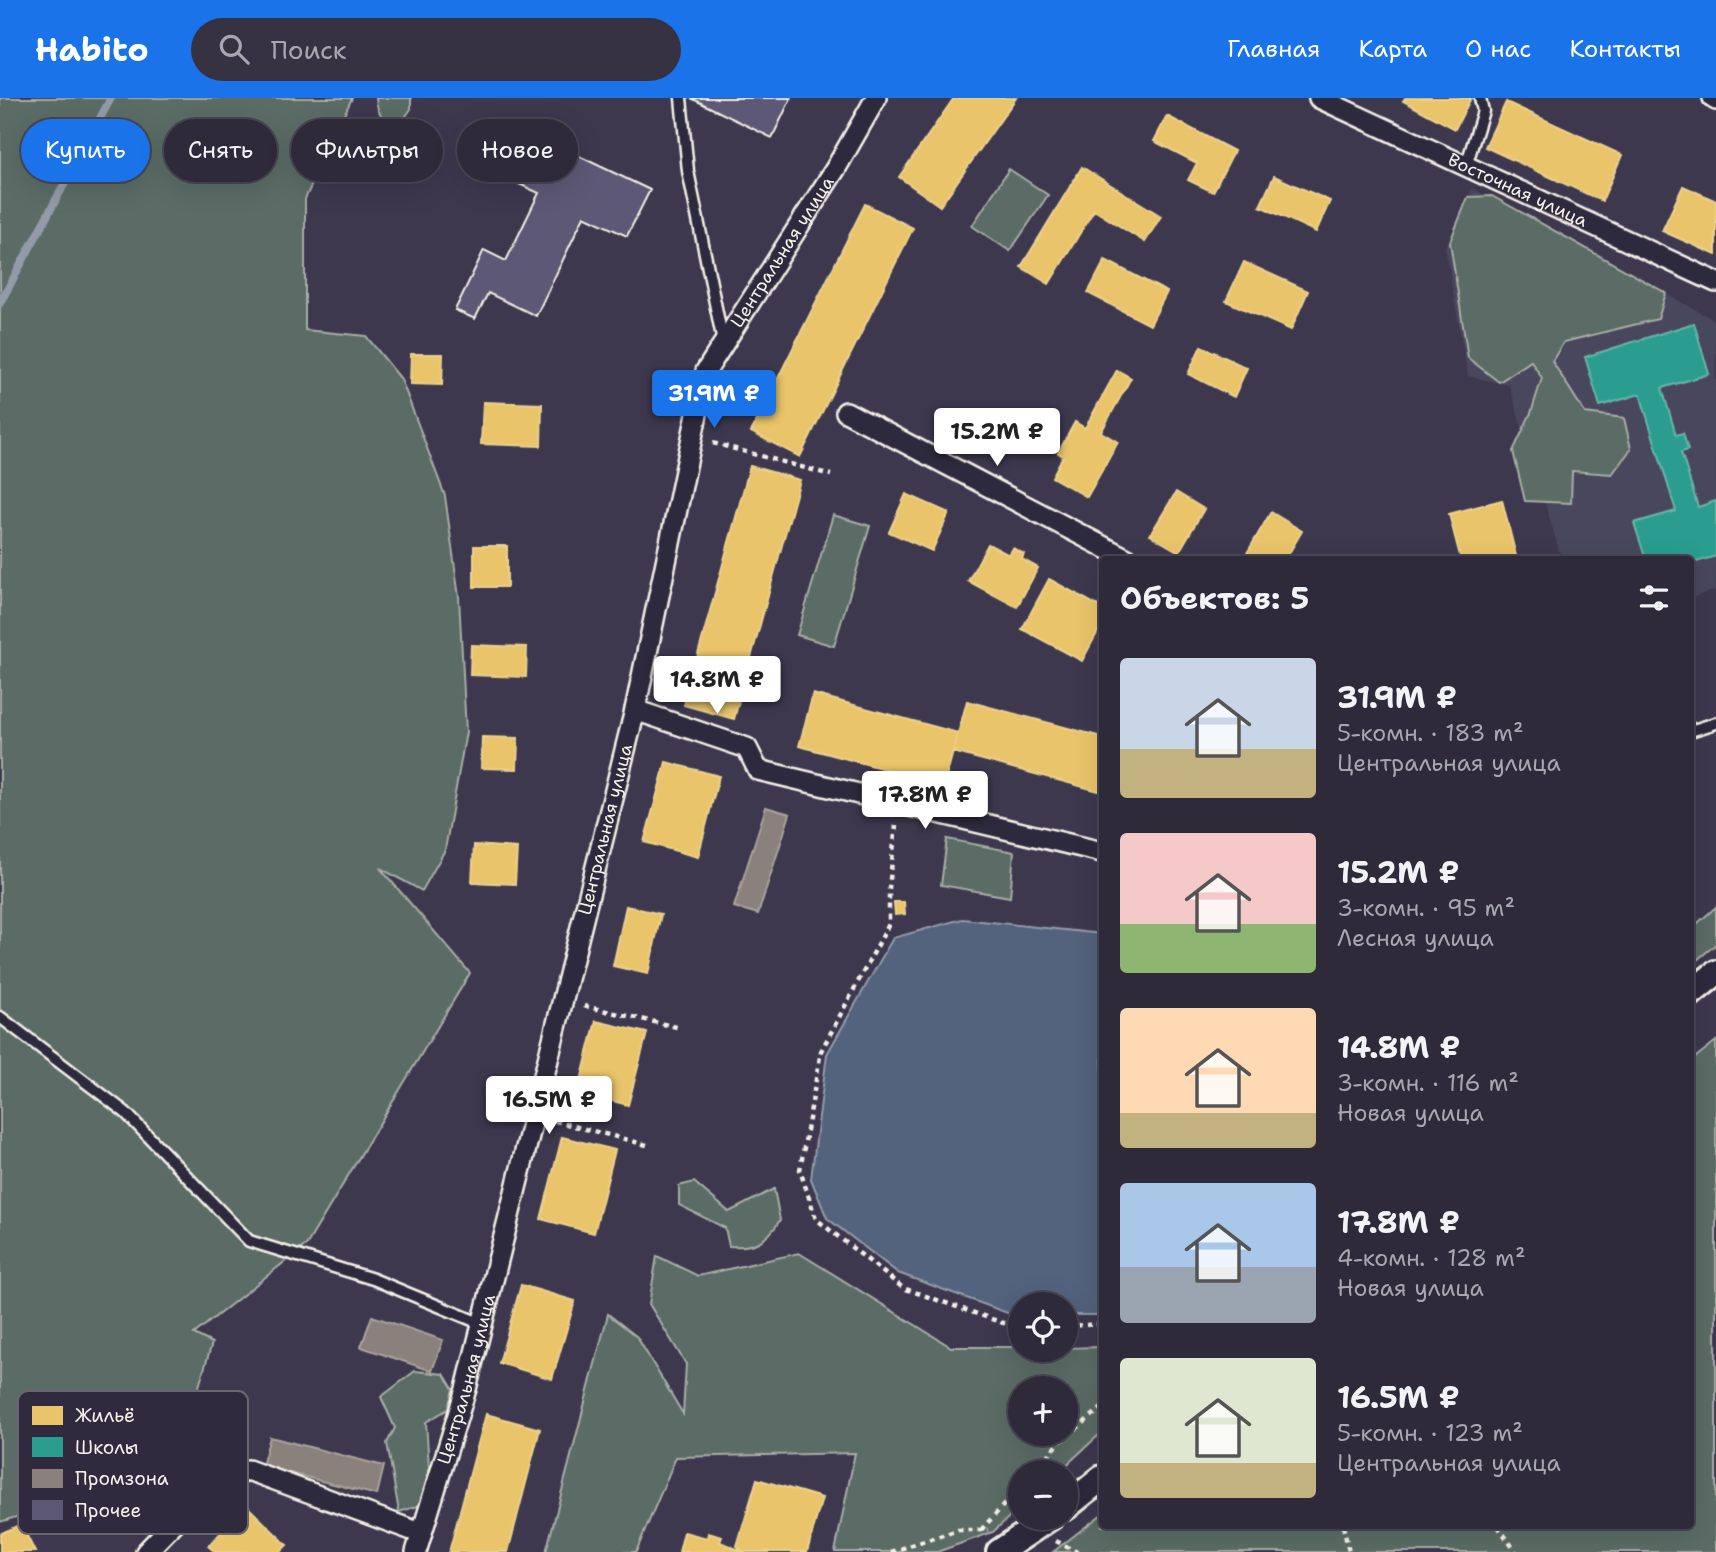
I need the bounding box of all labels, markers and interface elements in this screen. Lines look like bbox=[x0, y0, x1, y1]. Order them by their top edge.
search box bbox=[191, 18, 681, 81]
text: Habito bbox=[35, 27, 149, 72]
icon: search bbox=[215, 30, 253, 68]
text: Поиск bbox=[271, 32, 347, 67]
text: Главная bbox=[1227, 33, 1320, 65]
text: Карта bbox=[1358, 33, 1427, 65]
text: О нас bbox=[1465, 33, 1531, 65]
text: Контакты bbox=[1569, 33, 1681, 65]
chip: Купить bbox=[21, 119, 150, 182]
chip: Снять bbox=[164, 119, 277, 182]
chip: Фильтры bbox=[291, 119, 443, 182]
chip: Новое bbox=[457, 119, 578, 182]
street label: Восточная улица bbox=[1444, 147, 1591, 233]
street label: Центральная улица bbox=[725, 172, 840, 332]
pin: 31.9M ₽ bbox=[649, 370, 779, 430]
text: 31.9M ₽ bbox=[668, 378, 760, 408]
pin: 15.2M ₽ bbox=[932, 408, 1062, 468]
text: 15.2M ₽ bbox=[950, 416, 1044, 446]
text: Объектов: 5 bbox=[1120, 578, 1309, 619]
icon: filters bbox=[1635, 579, 1673, 617]
pin: 14.8M ₽ bbox=[652, 656, 782, 716]
text: 14.8M ₽ bbox=[670, 664, 764, 694]
text: 31.9M ₽ bbox=[1337, 677, 1457, 718]
icon: home bbox=[1176, 686, 1260, 770]
text: 5-комн. · 183 m² bbox=[1337, 718, 1524, 748]
street label: Центральная улица bbox=[572, 742, 638, 918]
text: Центральная улица bbox=[1337, 748, 1561, 778]
pin: 17.8M ₽ bbox=[860, 772, 990, 831]
text: 17.8M ₽ bbox=[878, 779, 972, 809]
text: 15.2M ₽ bbox=[1337, 852, 1459, 893]
icon: home bbox=[1176, 861, 1260, 945]
text: 3-комн. · 95 m² bbox=[1337, 893, 1515, 923]
text: Лесная улица bbox=[1337, 923, 1494, 953]
text: 14.8M ₽ bbox=[1337, 1027, 1461, 1068]
icon: home bbox=[1176, 1036, 1260, 1120]
text: 3-комн. · 116 m² bbox=[1337, 1068, 1519, 1098]
pin: 16.5M ₽ bbox=[484, 1076, 614, 1136]
text: 16.5M ₽ bbox=[502, 1084, 596, 1114]
text: Новая улица bbox=[1337, 1098, 1484, 1128]
text: 17.8M ₽ bbox=[1337, 1202, 1460, 1243]
icon: home bbox=[1176, 1211, 1260, 1295]
text: 4-комн. · 128 m² bbox=[1337, 1243, 1525, 1273]
text: Новая улица bbox=[1337, 1273, 1484, 1303]
street label: Центральная улица bbox=[432, 1292, 501, 1467]
map controls bbox=[1008, 1292, 1078, 1530]
button: locate bbox=[1008, 1292, 1078, 1362]
button: + bbox=[1008, 1376, 1078, 1446]
text: 16.5M ₽ bbox=[1337, 1377, 1460, 1418]
icon: home bbox=[1176, 1386, 1260, 1470]
legend bbox=[18, 1391, 248, 1534]
text: Жильё bbox=[75, 1403, 135, 1428]
text: 5-комн. · 123 m² bbox=[1337, 1418, 1523, 1448]
text: Школы bbox=[75, 1435, 139, 1460]
text: Центральная улица bbox=[1337, 1448, 1561, 1478]
button: − bbox=[1008, 1460, 1078, 1530]
text: Промзона bbox=[75, 1466, 169, 1491]
text: Прочее bbox=[75, 1498, 141, 1523]

